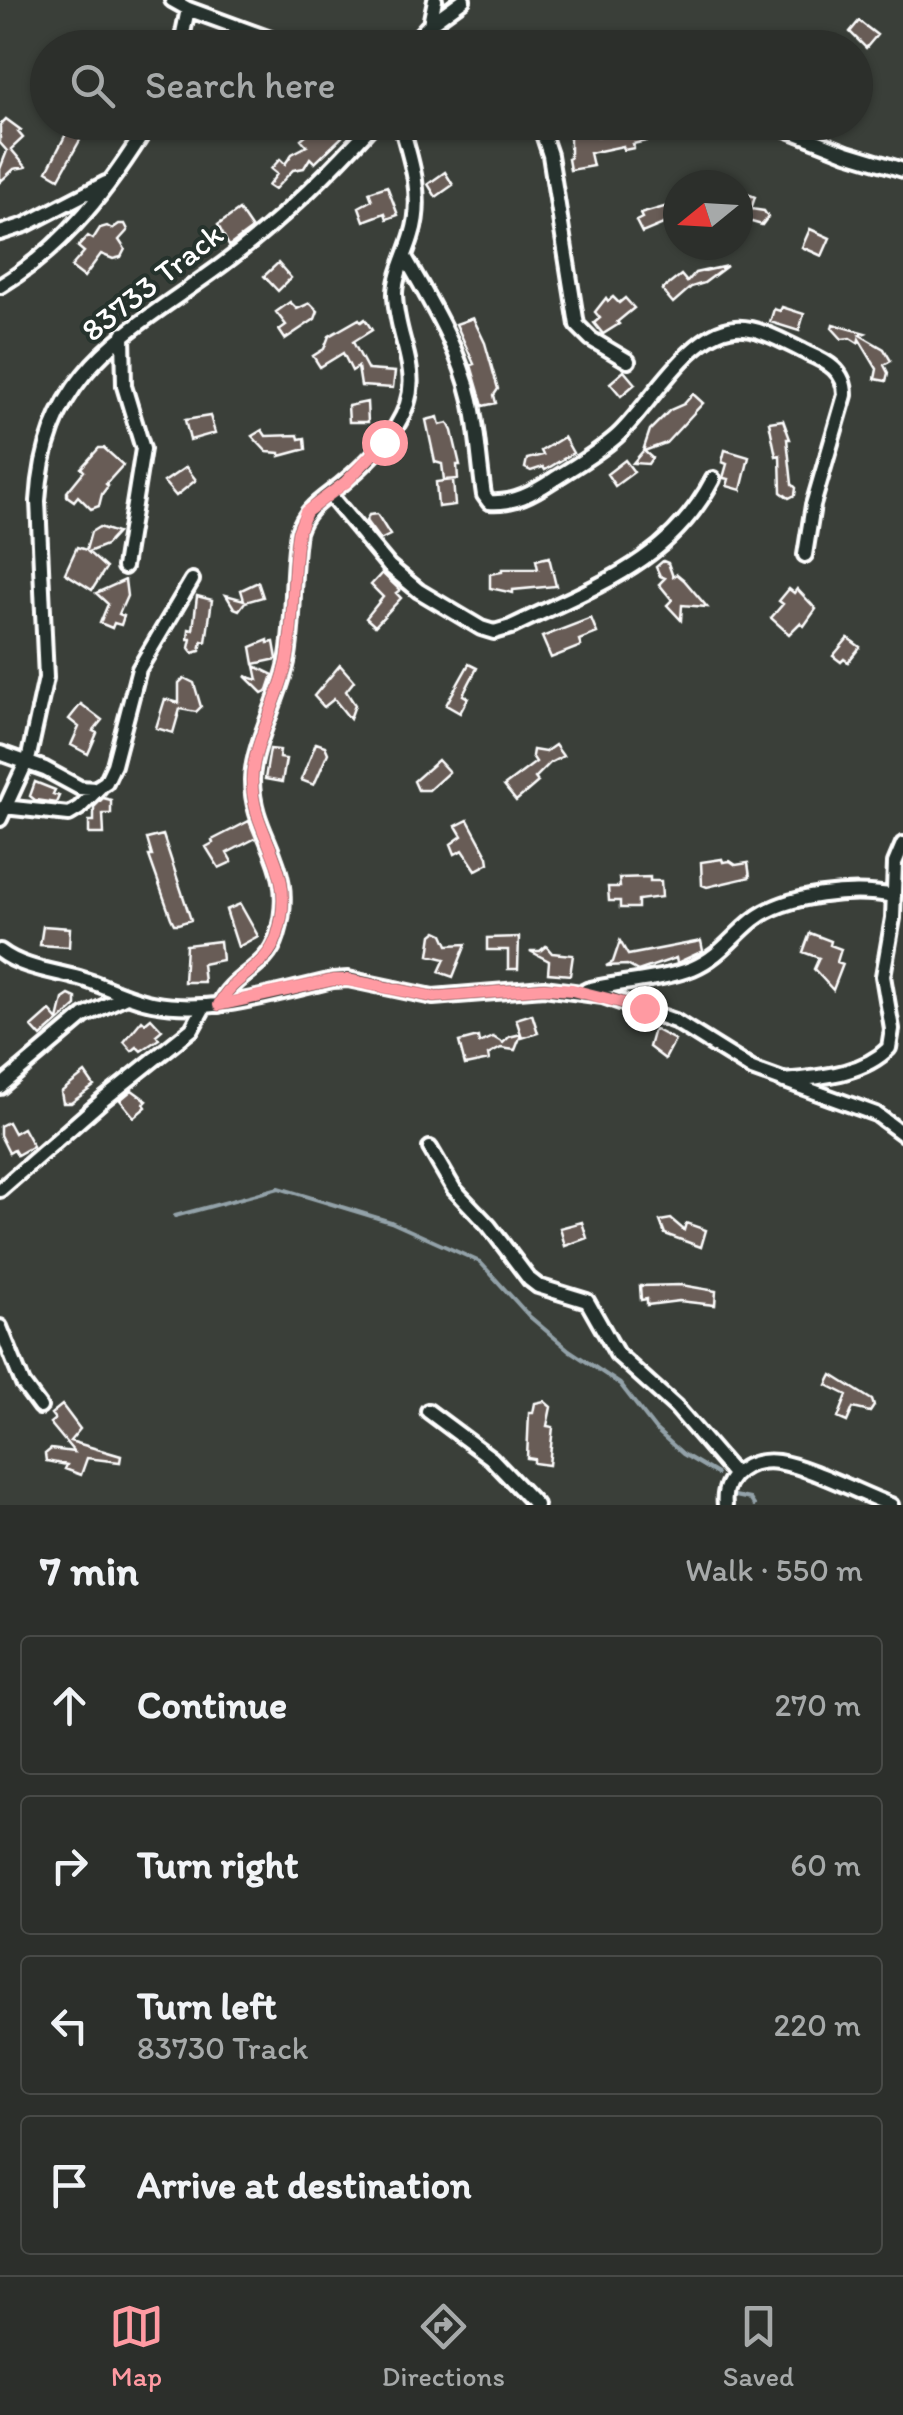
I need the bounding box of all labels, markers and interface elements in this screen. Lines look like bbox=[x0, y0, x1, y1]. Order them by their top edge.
search box bbox=[30, 30, 873, 140]
icon: search bbox=[65, 58, 120, 113]
text: Search here bbox=[145, 62, 336, 108]
north arrow bbox=[663, 170, 753, 260]
street label: 83733 Track bbox=[74, 215, 231, 349]
route start bbox=[362, 420, 408, 466]
route end bbox=[622, 986, 668, 1032]
text: 7 min bbox=[40, 1545, 139, 1596]
text: Walk · 550 m bbox=[685, 1551, 863, 1589]
icon: ahead bbox=[42, 1678, 97, 1733]
text: Continue bbox=[137, 1682, 287, 1728]
text: 270 m bbox=[774, 1686, 861, 1724]
icon: right bbox=[42, 1838, 97, 1893]
text: Turn right bbox=[137, 1842, 299, 1888]
text: 60 m bbox=[790, 1846, 861, 1884]
text: Turn left bbox=[137, 1983, 277, 2029]
icon: left bbox=[42, 1998, 97, 2053]
text: 220 m bbox=[774, 2006, 861, 2044]
text: 83730 Track bbox=[137, 2029, 308, 2067]
icon: arrive bbox=[42, 2158, 97, 2213]
text: Arrive at destination bbox=[137, 2162, 472, 2208]
tab: Map bbox=[109, 2299, 164, 2393]
tab: Directions bbox=[382, 2299, 505, 2393]
tab: Saved bbox=[723, 2299, 794, 2393]

